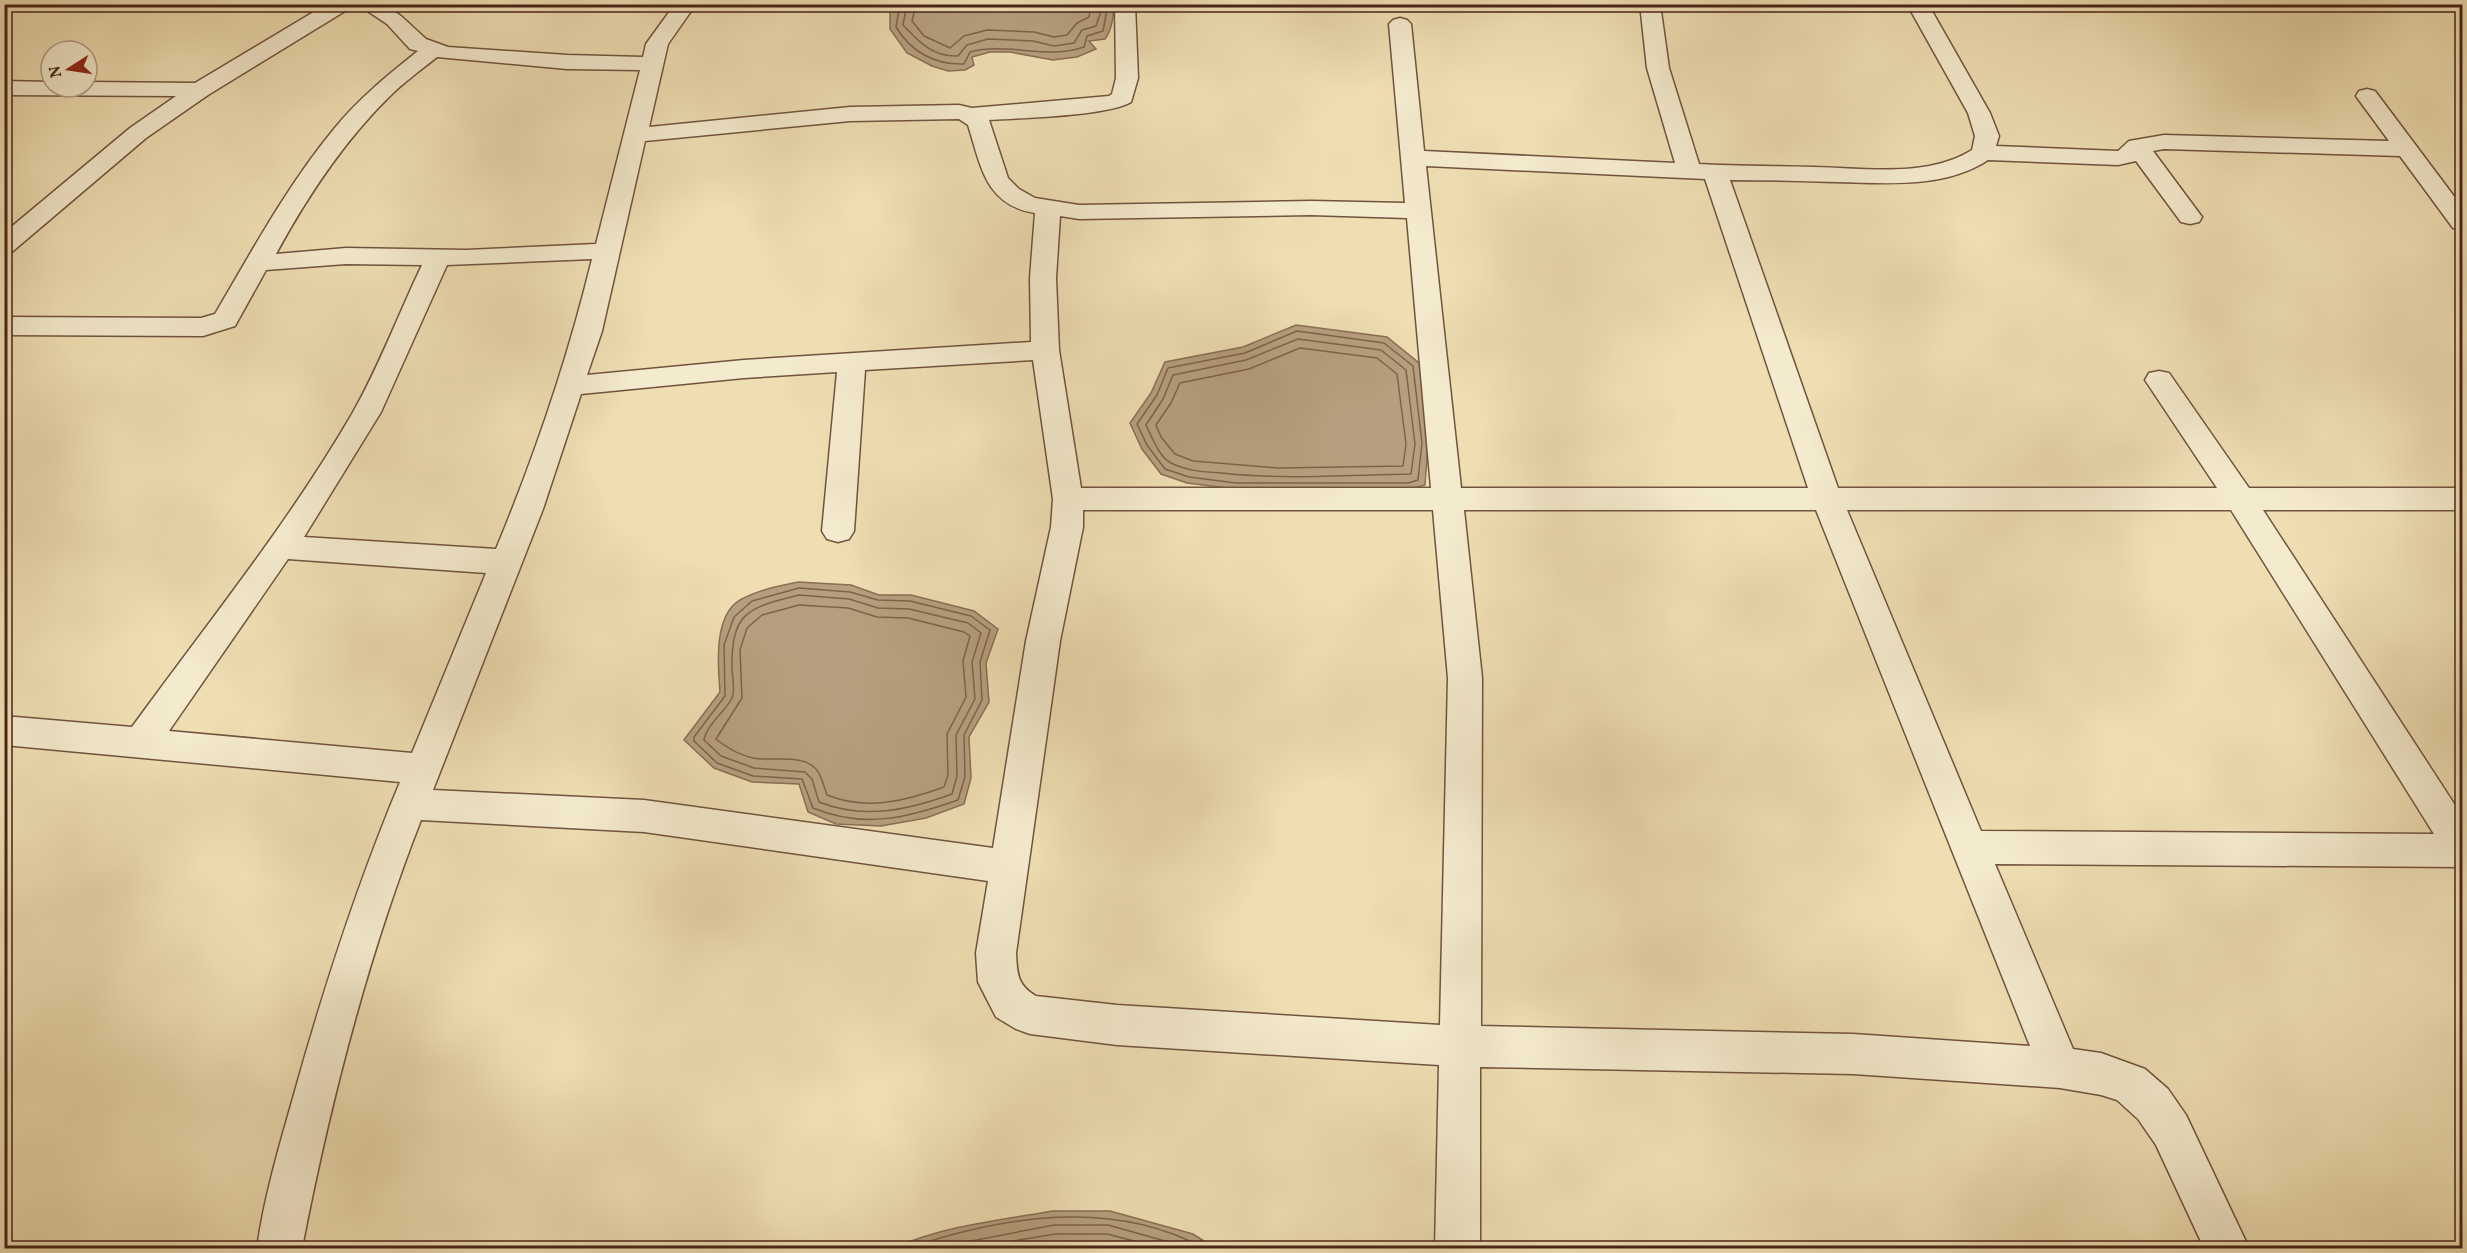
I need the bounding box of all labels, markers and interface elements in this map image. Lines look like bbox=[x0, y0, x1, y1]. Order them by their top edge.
north arrow bbox=[39, 39, 99, 99]
text: N bbox=[44, 63, 68, 80]

